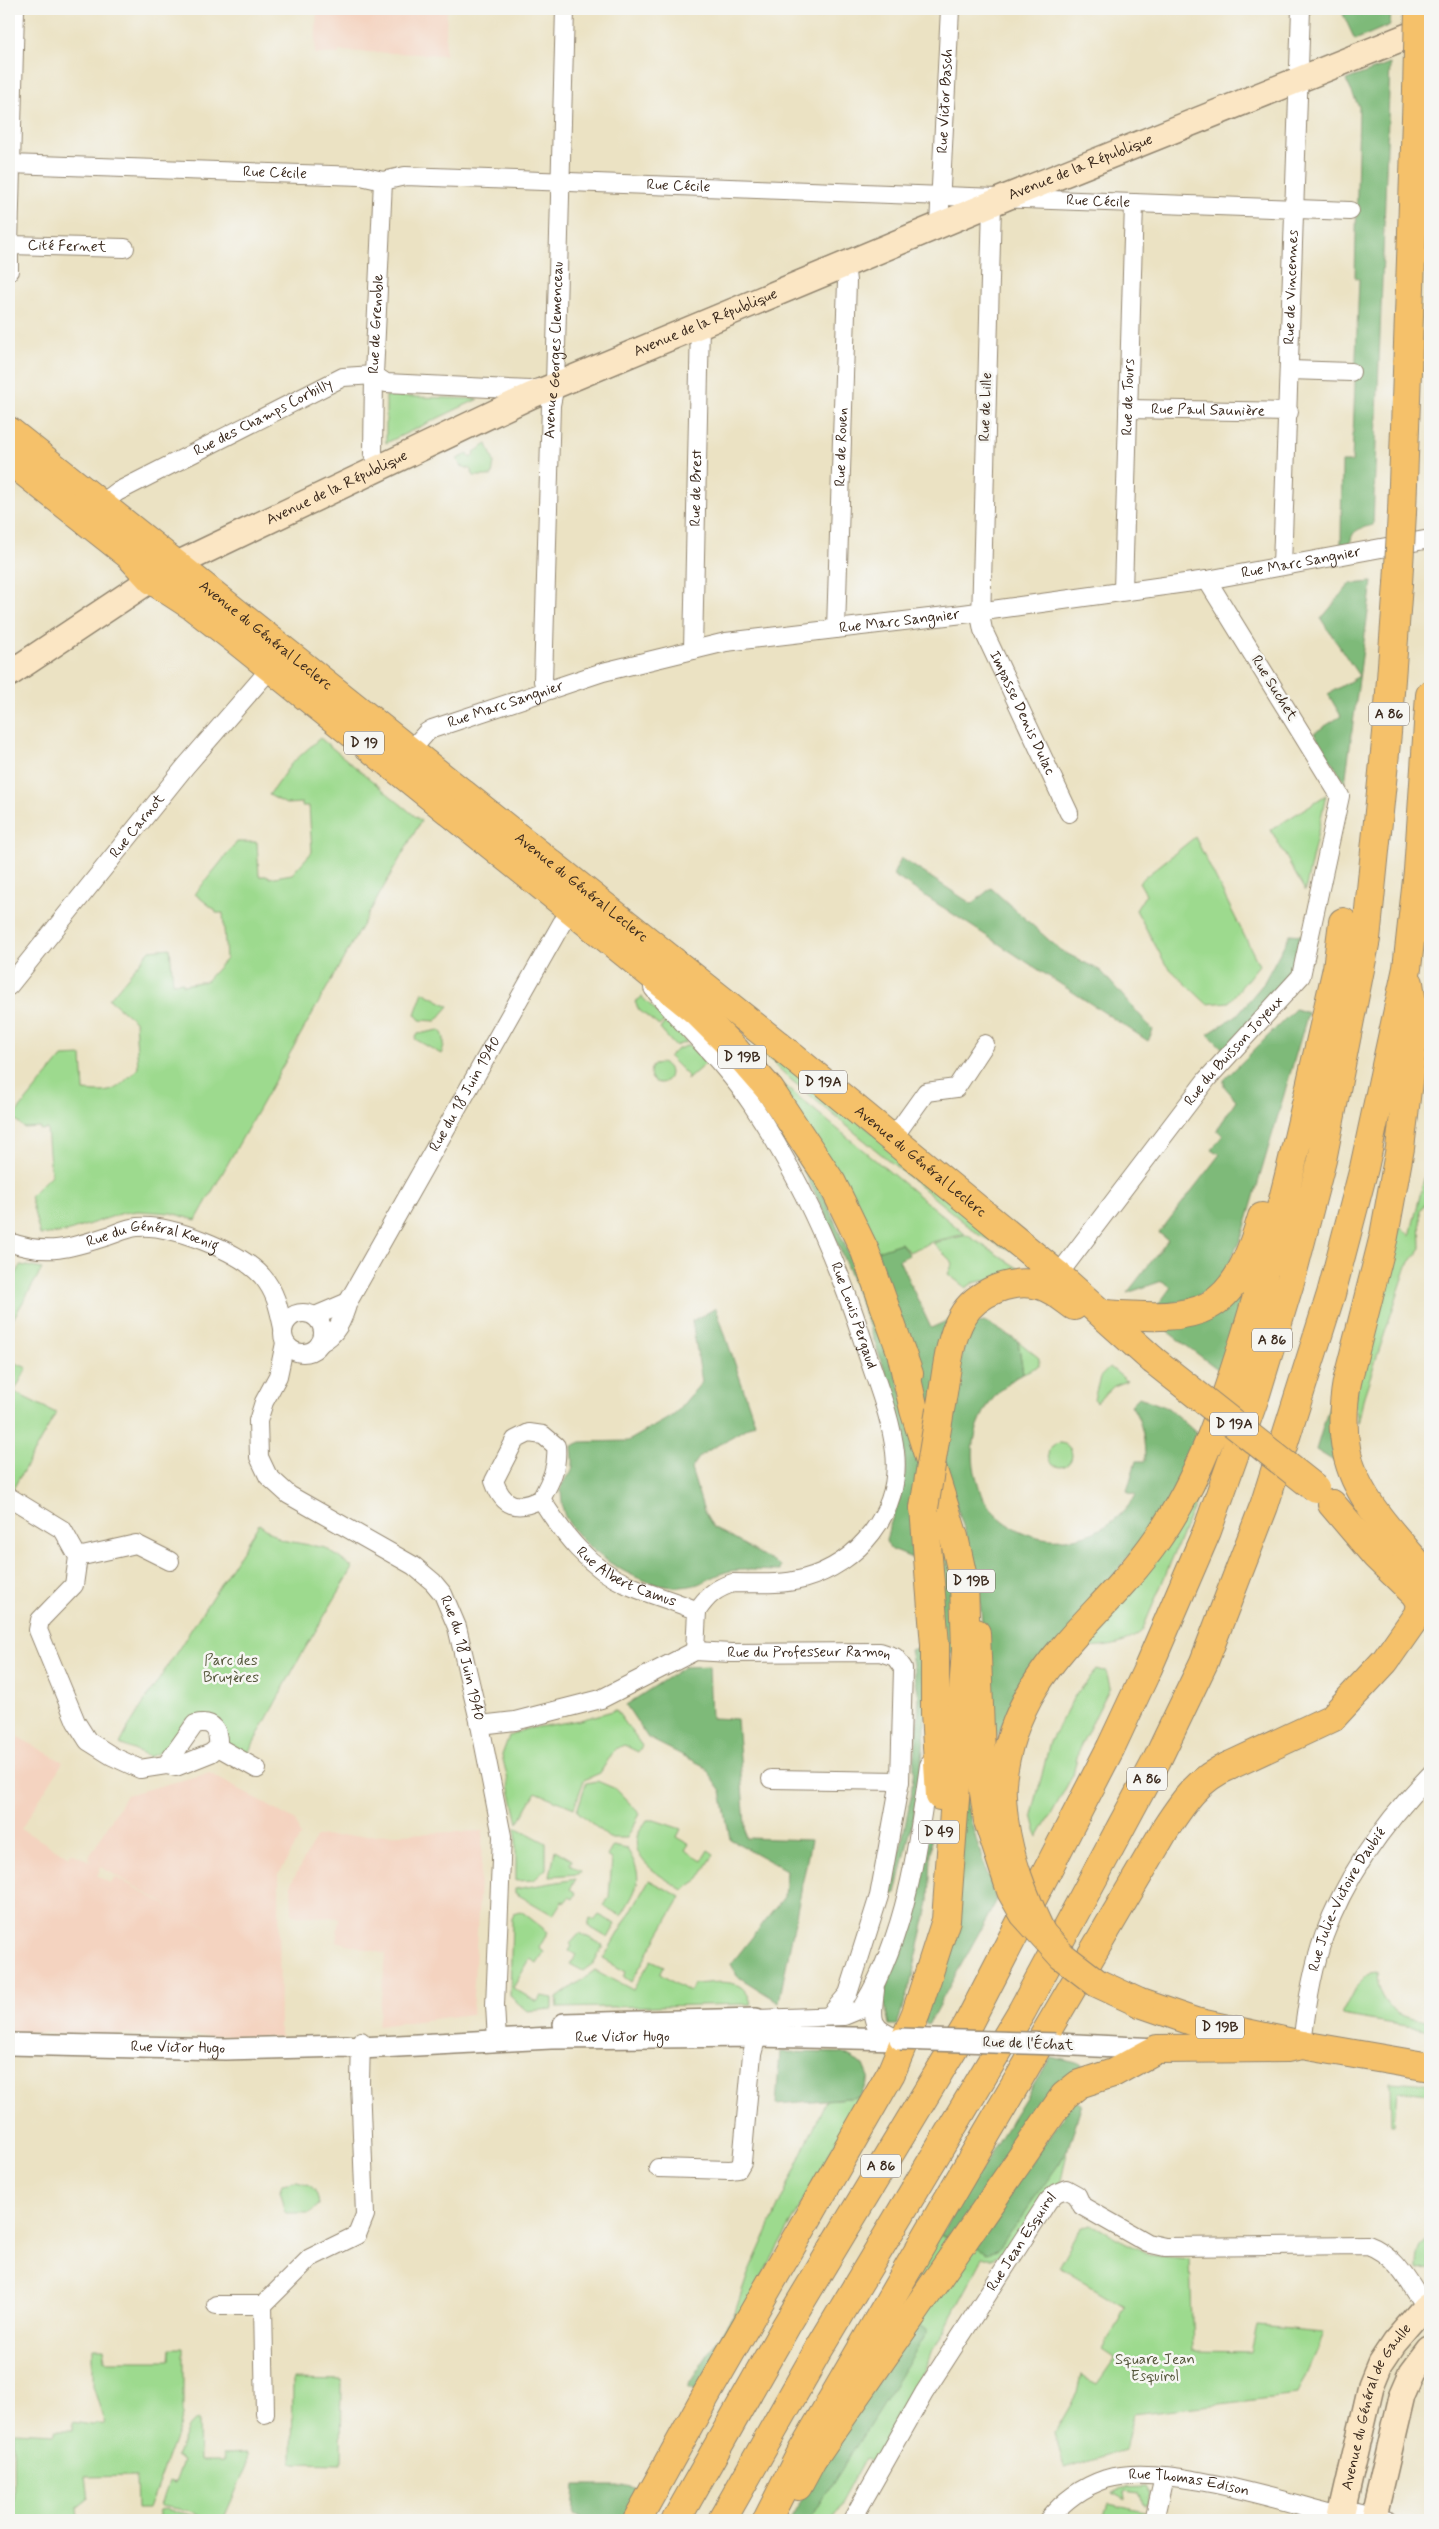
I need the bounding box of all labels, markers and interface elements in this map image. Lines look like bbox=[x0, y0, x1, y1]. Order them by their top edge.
street label: Rue Victor Basch bbox=[933, 48, 958, 154]
street label: Avenue de la République bbox=[1005, 129, 1156, 205]
street label: Rue Cécile bbox=[242, 162, 307, 184]
street label: Rue Cécile bbox=[646, 175, 711, 197]
street label: Rue Cécile bbox=[1066, 190, 1131, 213]
street label: Rue de Vincennes bbox=[1280, 229, 1303, 345]
street label: Cité Fernet bbox=[27, 235, 107, 258]
street label: Avenue Georges Clemenceau bbox=[540, 261, 568, 439]
street label: Rue de Grenoble bbox=[364, 273, 389, 374]
street label: Avenue de la République bbox=[631, 284, 781, 362]
street label: Rue de Tours bbox=[1117, 358, 1140, 436]
street label: Rue de Lille bbox=[975, 372, 997, 442]
street label: Rue des Champs Corbilly bbox=[190, 374, 336, 461]
street label: Rue Paul Saunière bbox=[1151, 399, 1265, 422]
street label: Rue de Rouen bbox=[831, 407, 853, 487]
street label: Avenue de la République bbox=[263, 446, 411, 530]
street label: Rue de Brest bbox=[686, 449, 707, 527]
street label: Rue Marc Sangnier bbox=[1240, 542, 1363, 583]
street label: Avenue du Général Leclerc bbox=[194, 576, 336, 695]
street label: Rue Marc Sangnier bbox=[838, 604, 961, 639]
street label: Impasse Denis Dulac bbox=[984, 647, 1060, 778]
street label: Rue Suchet bbox=[1246, 652, 1302, 724]
street label: Rue Marc Sangnier bbox=[445, 676, 567, 733]
road number: A 86 bbox=[1369, 702, 1409, 726]
road number: D 19 bbox=[344, 731, 384, 754]
street label: Rue Carnot bbox=[105, 790, 170, 863]
street label: Avenue du Général Leclerc bbox=[510, 828, 652, 947]
street label: Rue du Buisson Joyeux bbox=[1180, 991, 1288, 1110]
street label: Rue du 18 Juin 1940 bbox=[425, 1033, 506, 1155]
road number: D 19B bbox=[718, 1046, 766, 1068]
road number: D 19A bbox=[799, 1070, 847, 1094]
street label: Avenue du Général Leclerc bbox=[850, 1101, 990, 1222]
street label: Rue du Général Kœnig bbox=[84, 1217, 222, 1257]
street label: Rue Louis Pergaud bbox=[825, 1259, 882, 1372]
road number: A 86 bbox=[1252, 1328, 1292, 1352]
road number: D 19A bbox=[1210, 1412, 1258, 1436]
street label: Rue Albert Camus bbox=[572, 1542, 679, 1612]
road number: D 19B bbox=[947, 1570, 995, 1592]
street label: Rue du 18 Juin 1940 bbox=[435, 1592, 489, 1723]
street label: Rue du Professeur Ramon bbox=[727, 1642, 894, 1665]
park label: Parc des Bruyères bbox=[203, 1651, 259, 1688]
road number: A 86 bbox=[1127, 1768, 1167, 1790]
road number: D 49 bbox=[919, 1820, 959, 1844]
street label: Rue Julie-Victoire Daubié bbox=[1304, 1824, 1391, 1974]
road number: D 19B bbox=[1196, 2015, 1244, 2038]
street label: Rue Victor Hugo bbox=[575, 2027, 670, 2048]
street label: Rue de l'Échat bbox=[982, 2031, 1074, 2056]
street label: Rue Victor Hugo bbox=[130, 2037, 226, 2060]
road number: A 86 bbox=[861, 2154, 901, 2178]
street label: Rue Jean Esquirol bbox=[982, 2188, 1061, 2295]
street label: Avenue du Général de Gaulle bbox=[1337, 2319, 1416, 2492]
park label: Square Jean Esquirol bbox=[1115, 2350, 1195, 2387]
street label: Rue Thomas Edison bbox=[1128, 2465, 1252, 2501]

